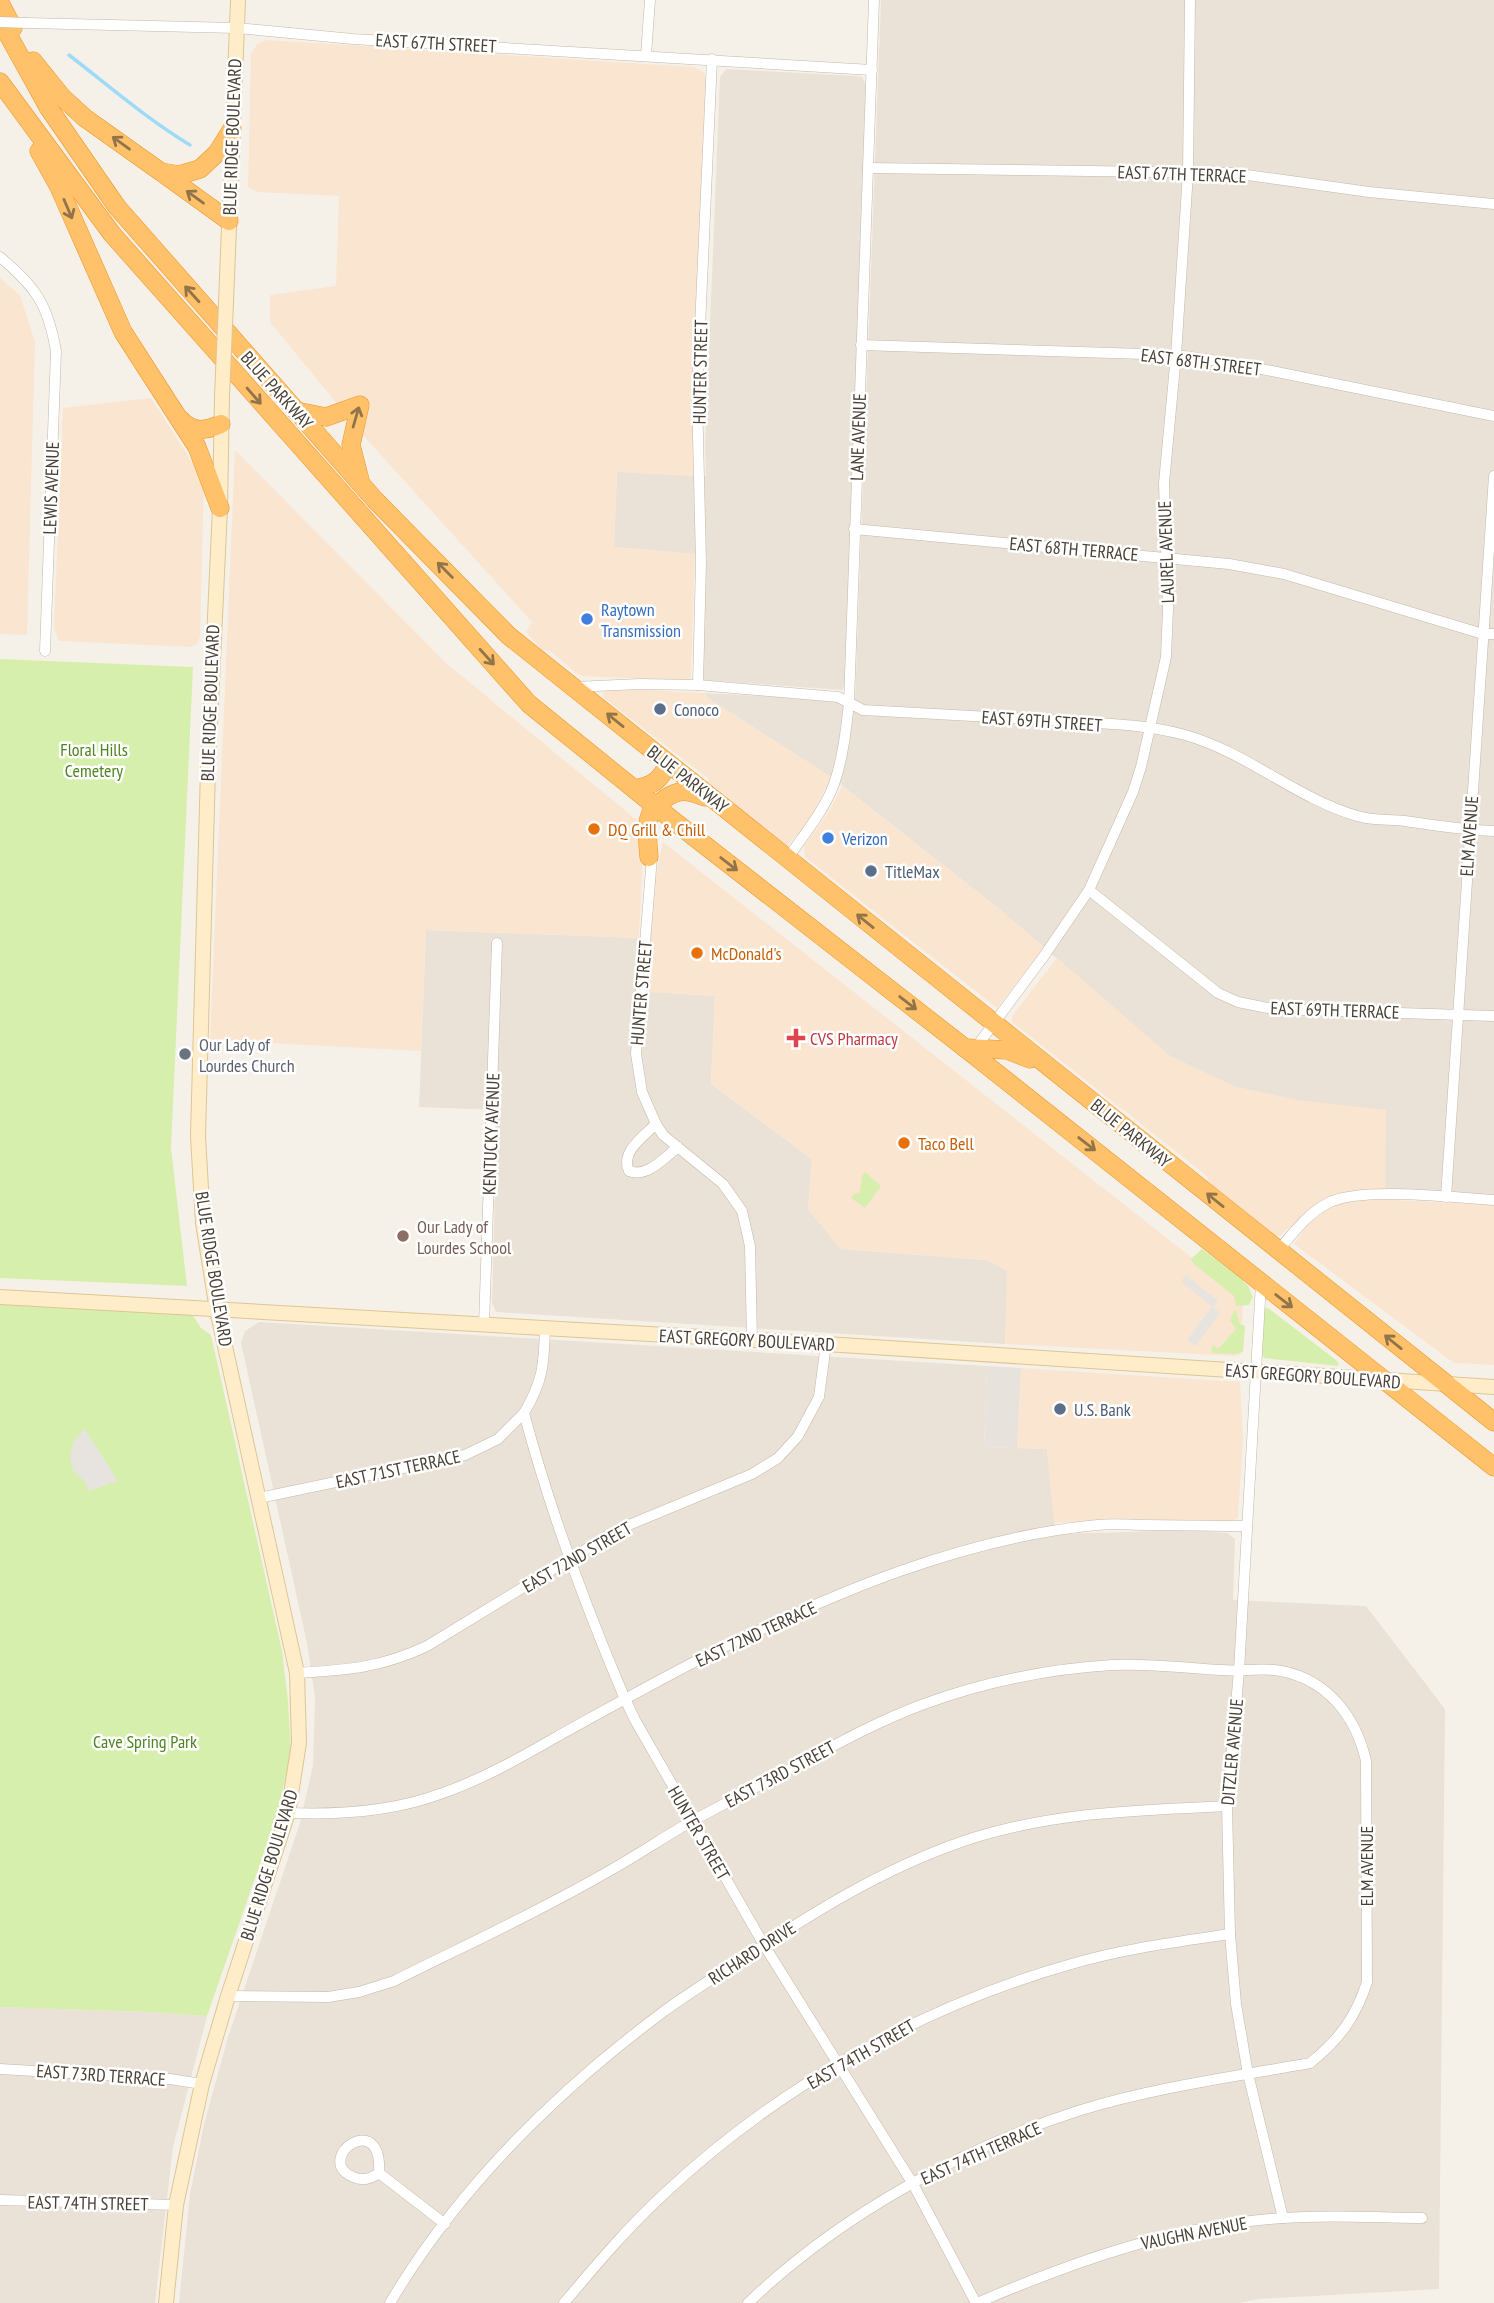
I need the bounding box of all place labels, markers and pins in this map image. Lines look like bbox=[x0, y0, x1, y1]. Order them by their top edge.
place label: Raytown Transmission bbox=[601, 598, 681, 642]
marker: Raytown Transmission bbox=[579, 611, 595, 627]
place label: Conoco bbox=[674, 698, 719, 721]
marker: Conoco bbox=[652, 701, 668, 717]
place label: DQ Grill & Chill bbox=[608, 818, 706, 841]
marker: DQ Grill & Chill bbox=[586, 821, 602, 837]
place label: Verizon bbox=[841, 827, 888, 850]
marker: Verizon bbox=[820, 830, 836, 846]
place label: TitleMax bbox=[885, 860, 940, 883]
marker: TitleMax bbox=[863, 863, 879, 879]
place label: McDonald's bbox=[711, 942, 782, 965]
marker: McDonald's bbox=[689, 945, 705, 961]
place label: CVS Pharmacy bbox=[810, 1027, 898, 1050]
marker: CVS Pharmacy bbox=[788, 1030, 804, 1046]
place label: Our Lady of Lourdes Church bbox=[199, 1033, 295, 1077]
marker: Our Lady of Lourdes Church bbox=[177, 1046, 193, 1062]
place label: Taco Bell bbox=[918, 1132, 975, 1155]
marker: Taco Bell bbox=[896, 1135, 912, 1151]
place label: Our Lady of Lourdes School bbox=[417, 1215, 512, 1259]
marker: Our Lady of Lourdes School bbox=[395, 1228, 411, 1244]
place label: U.S. Bank bbox=[1074, 1398, 1131, 1421]
marker: U.S. Bank bbox=[1052, 1401, 1068, 1417]

